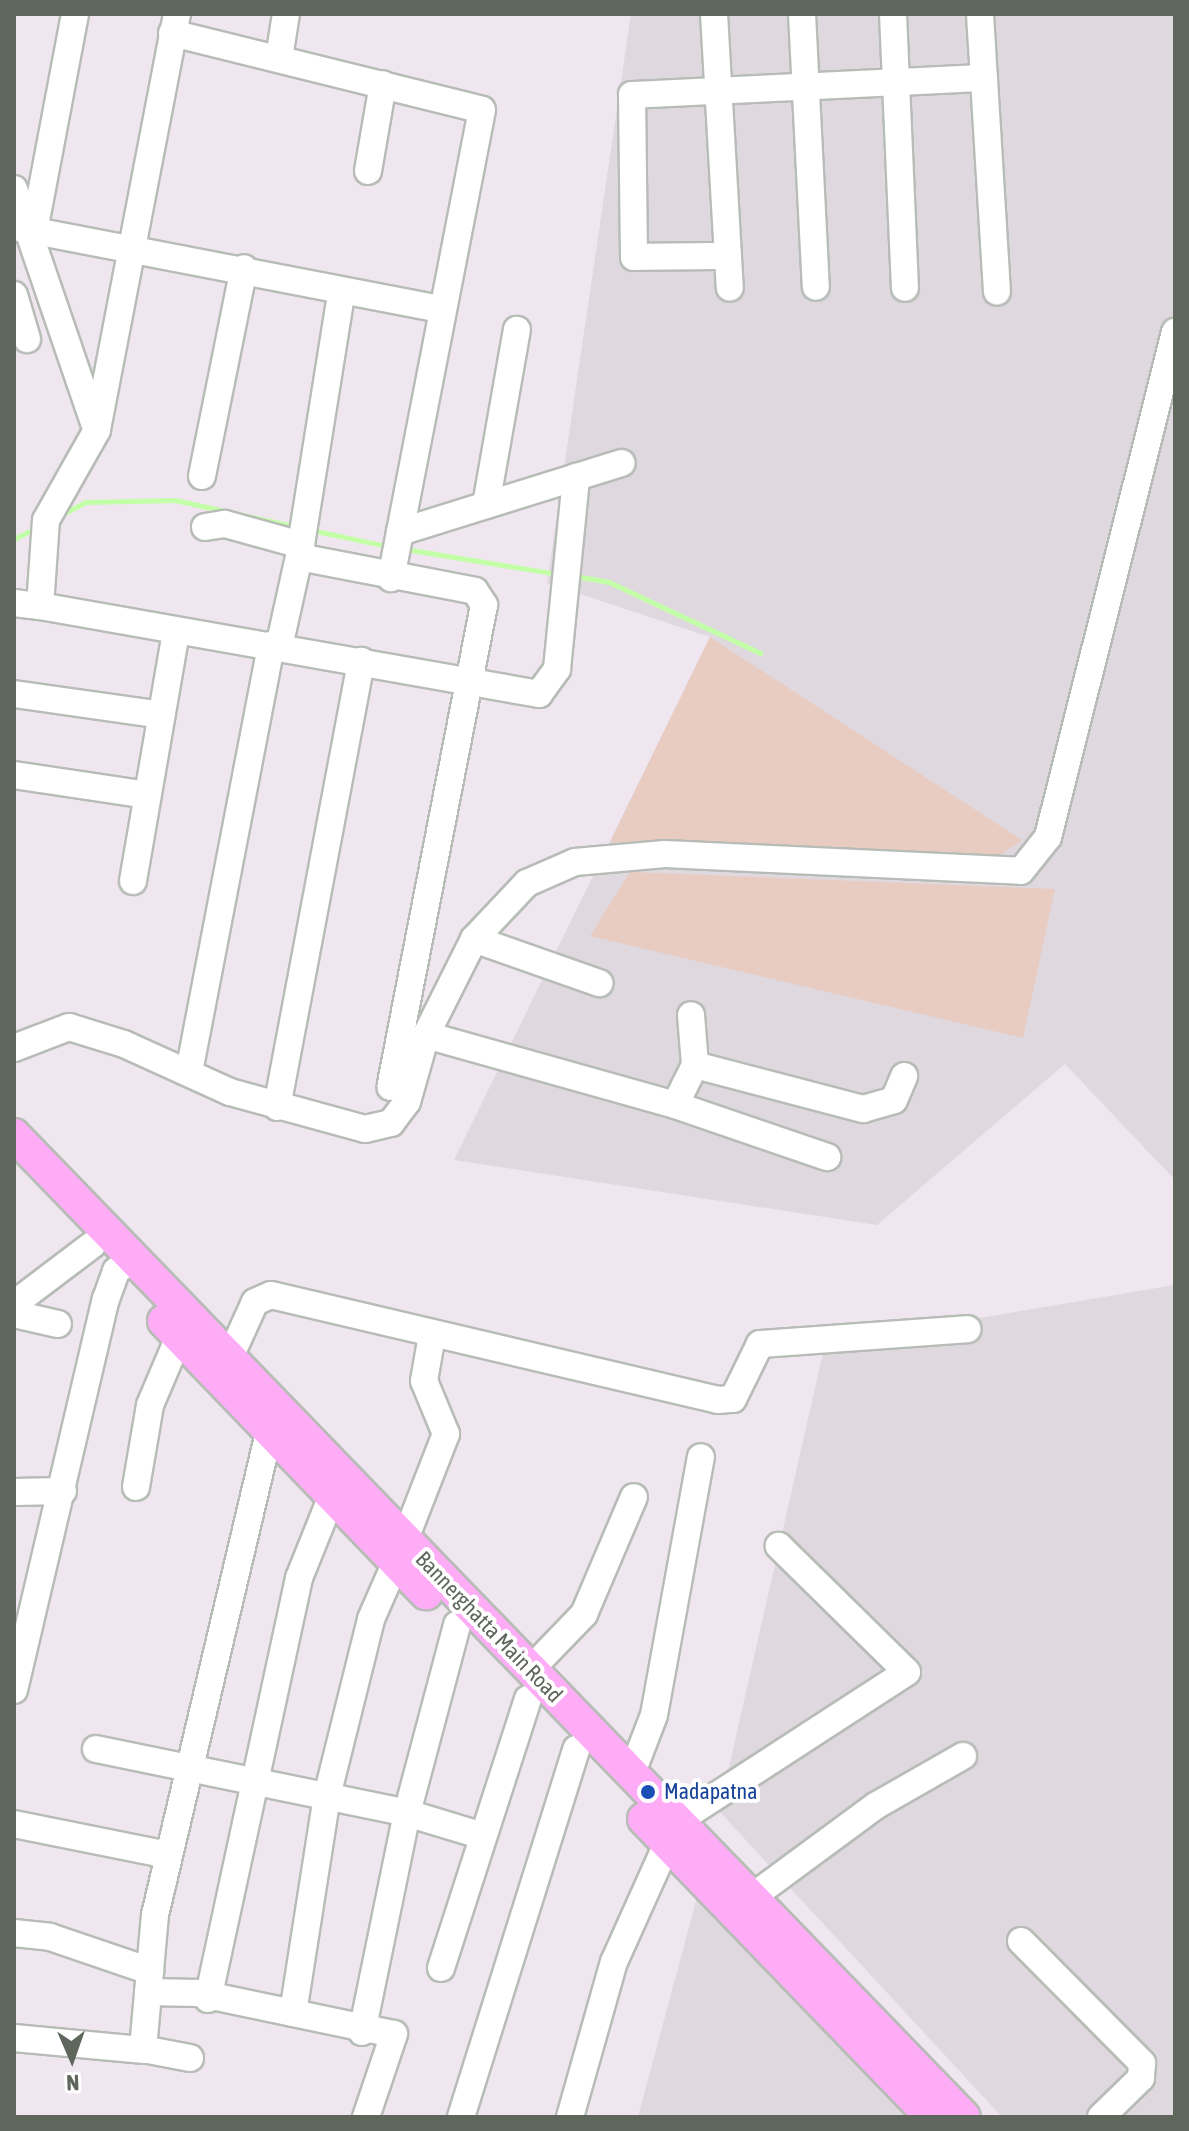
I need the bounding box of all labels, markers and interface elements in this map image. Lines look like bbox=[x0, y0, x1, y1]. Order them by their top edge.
street label: Bannerghatta Main Road bbox=[410, 1546, 568, 1708]
place label: Madapatna bbox=[664, 1779, 758, 1805]
marker: Madapatna bbox=[639, 1783, 657, 1801]
north arrow bbox=[32, 2019, 112, 2099]
text: N bbox=[66, 2070, 80, 2096]

